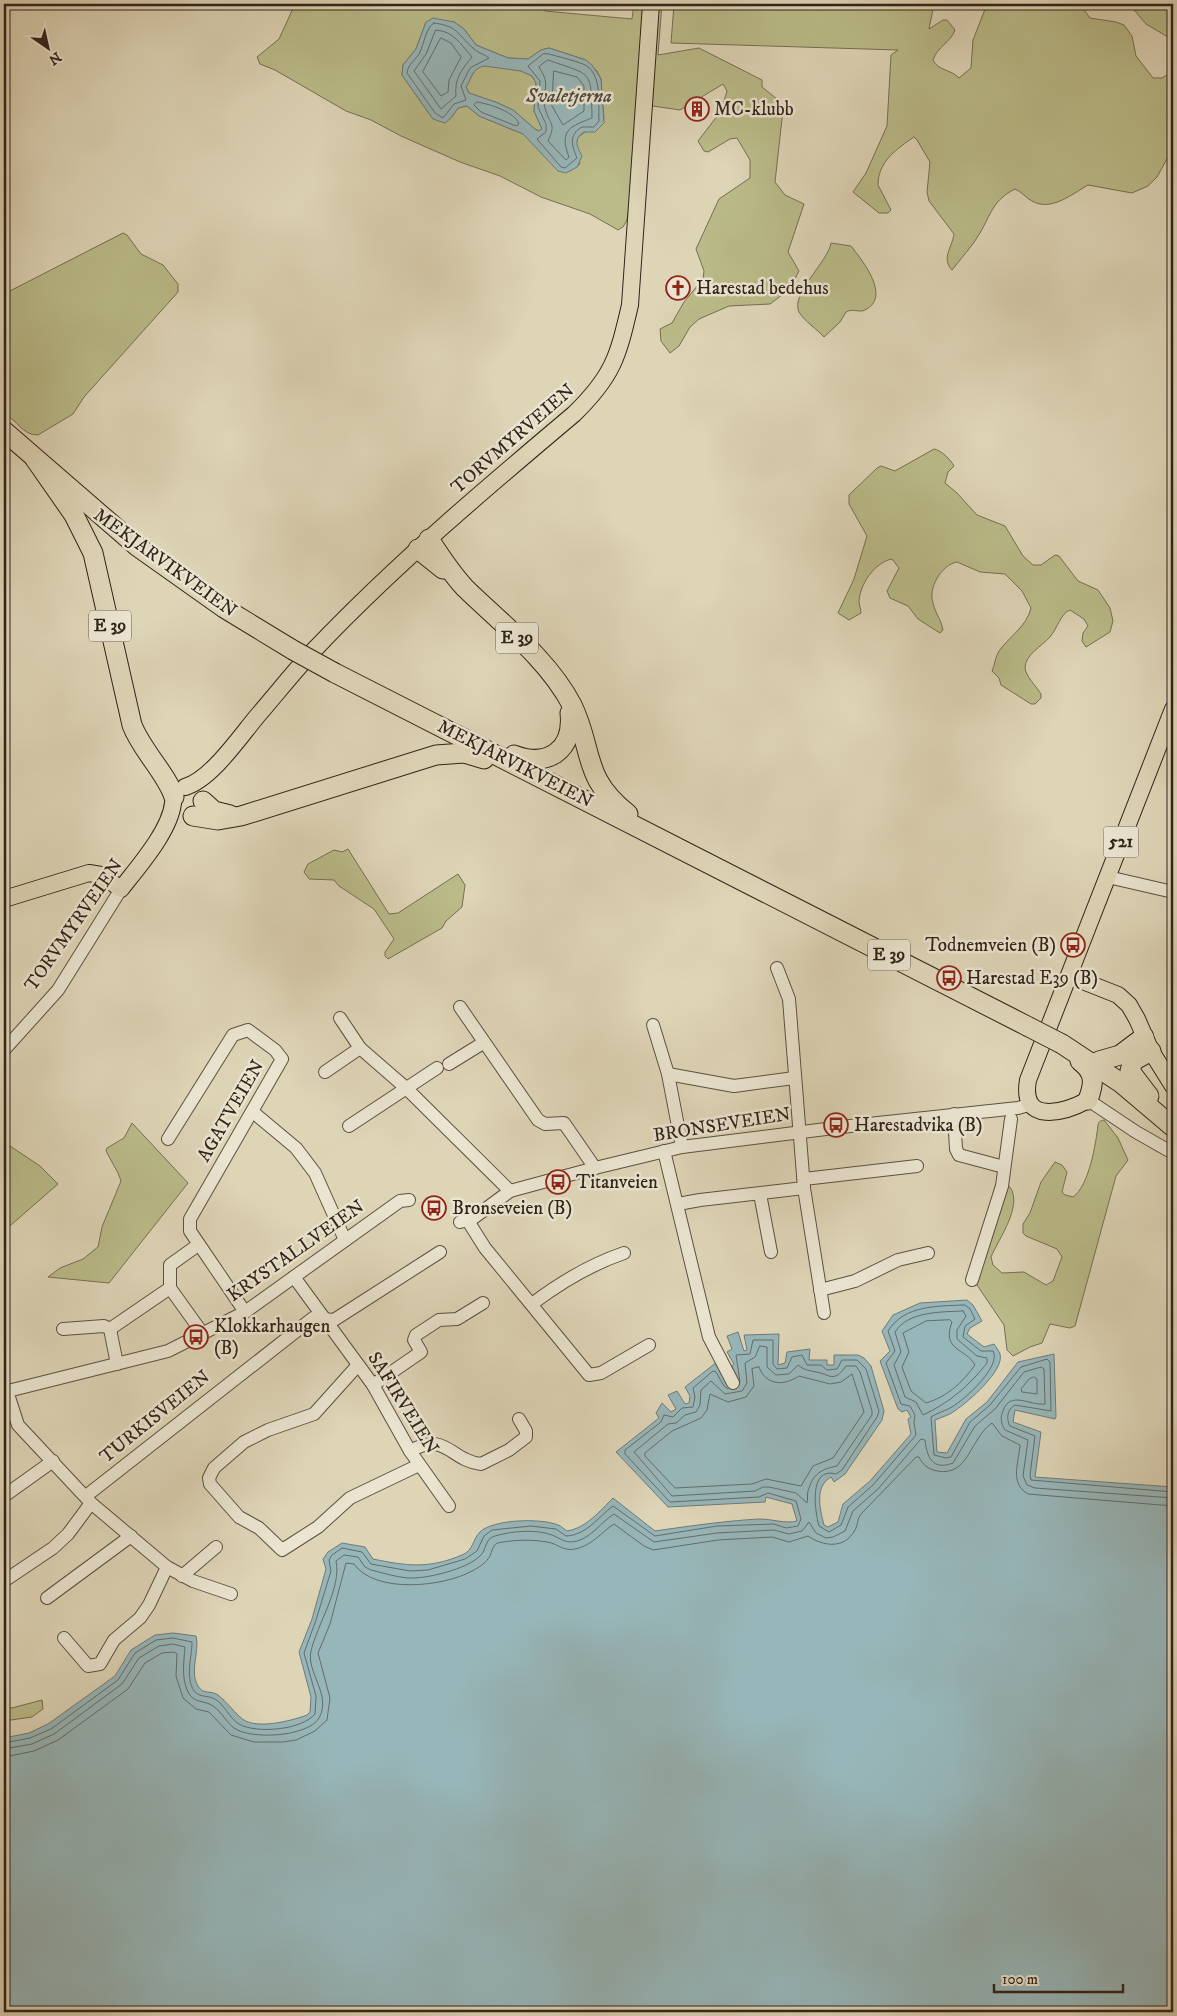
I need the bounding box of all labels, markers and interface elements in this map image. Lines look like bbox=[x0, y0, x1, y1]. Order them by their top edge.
north arrow bbox=[22, 22, 72, 72]
text: N bbox=[44, 47, 65, 69]
water label: Svaletjerna bbox=[525, 84, 612, 109]
building icon: MC-klubb bbox=[684, 96, 710, 122]
place label: MC-klubb bbox=[714, 98, 794, 121]
church icon: Harestad bedehus bbox=[665, 275, 691, 301]
place label: Harestad bedehus bbox=[696, 277, 829, 300]
street label: TORVMYRVEIEN bbox=[447, 379, 579, 499]
street label: MEKJARVIKVEIEN bbox=[89, 503, 241, 623]
road number: E 39 bbox=[89, 610, 131, 642]
road number: E 39 bbox=[496, 622, 538, 654]
street label: MEKJARVIKVEIEN bbox=[433, 715, 597, 813]
road number: 521 bbox=[1104, 826, 1138, 858]
street label: TORVMYRVEIEN bbox=[20, 854, 128, 996]
bus stop icon: Todnemveien (B) bbox=[1060, 932, 1086, 958]
place label: Todnemveien (B) bbox=[925, 934, 1056, 957]
road number: E 39 bbox=[868, 940, 910, 970]
bus stop icon: Harestad E39 (B) bbox=[936, 965, 962, 991]
place label: Harestad E39 (B) bbox=[966, 967, 1098, 990]
street label: AGATVEIEN bbox=[193, 1056, 269, 1166]
street label: BRONSEVEIEN bbox=[652, 1103, 792, 1147]
bus stop icon: Harestadvika (B) bbox=[823, 1112, 849, 1138]
place label: Harestadvika (B) bbox=[854, 1114, 982, 1137]
bus stop icon: Titanveien bbox=[545, 1169, 571, 1195]
place label: Titanveien bbox=[576, 1171, 658, 1194]
street label: KRYSTALLVEIEN bbox=[223, 1195, 369, 1307]
bus stop icon: Bronseveien (B) bbox=[421, 1195, 447, 1221]
place label: Bronseveien (B) bbox=[452, 1197, 572, 1220]
place label: Klokkarhaugen (B) bbox=[214, 1315, 330, 1360]
bus stop icon: Klokkarhaugen (B) bbox=[183, 1324, 209, 1350]
street label: SAFIRVEIEN bbox=[362, 1348, 444, 1458]
street label: TURKISVEIEN bbox=[95, 1366, 215, 1468]
scale bar bbox=[994, 1961, 1123, 1993]
text: 100 m bbox=[1002, 1970, 1038, 1989]

